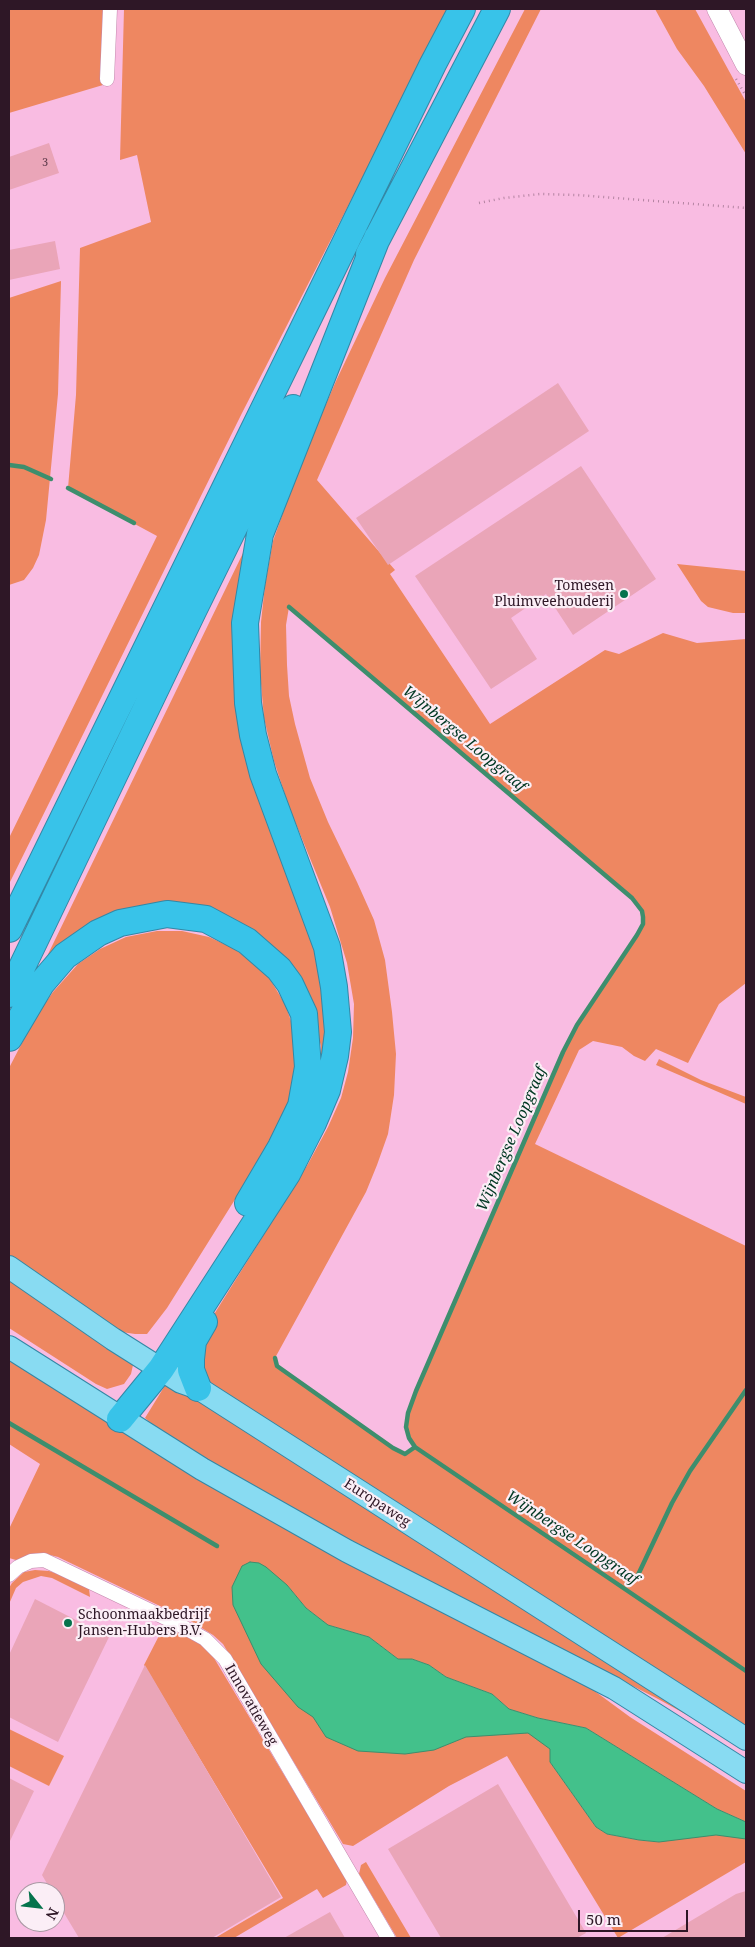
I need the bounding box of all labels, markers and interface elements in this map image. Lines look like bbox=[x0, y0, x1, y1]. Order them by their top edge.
house number: 3 bbox=[42, 156, 48, 170]
place label: Tomesen Pluimveehouderij bbox=[494, 578, 614, 610]
marker: Tomesen Pluimveehouderij bbox=[618, 588, 630, 600]
water label: Wijnbergse Loopgraaf bbox=[399, 682, 529, 796]
water label: Wijnbergse Loopgraaf bbox=[473, 1064, 551, 1214]
street label: Europaweg bbox=[341, 1475, 413, 1531]
water label: Wijnbergse Loopgraaf bbox=[503, 1487, 641, 1589]
place label: Schoonmaakbedrijf Jansen-Hubers B.V. bbox=[78, 1607, 209, 1640]
marker: Schoonmaakbedrijf Jansen-Hubers B.V. bbox=[62, 1617, 74, 1629]
street label: Innovatieweg bbox=[221, 1661, 281, 1749]
north arrow bbox=[15, 1882, 65, 1932]
scale bar bbox=[580, 1900, 690, 1932]
text: N bbox=[42, 1905, 64, 1923]
text: 50 m bbox=[586, 1909, 621, 1929]

